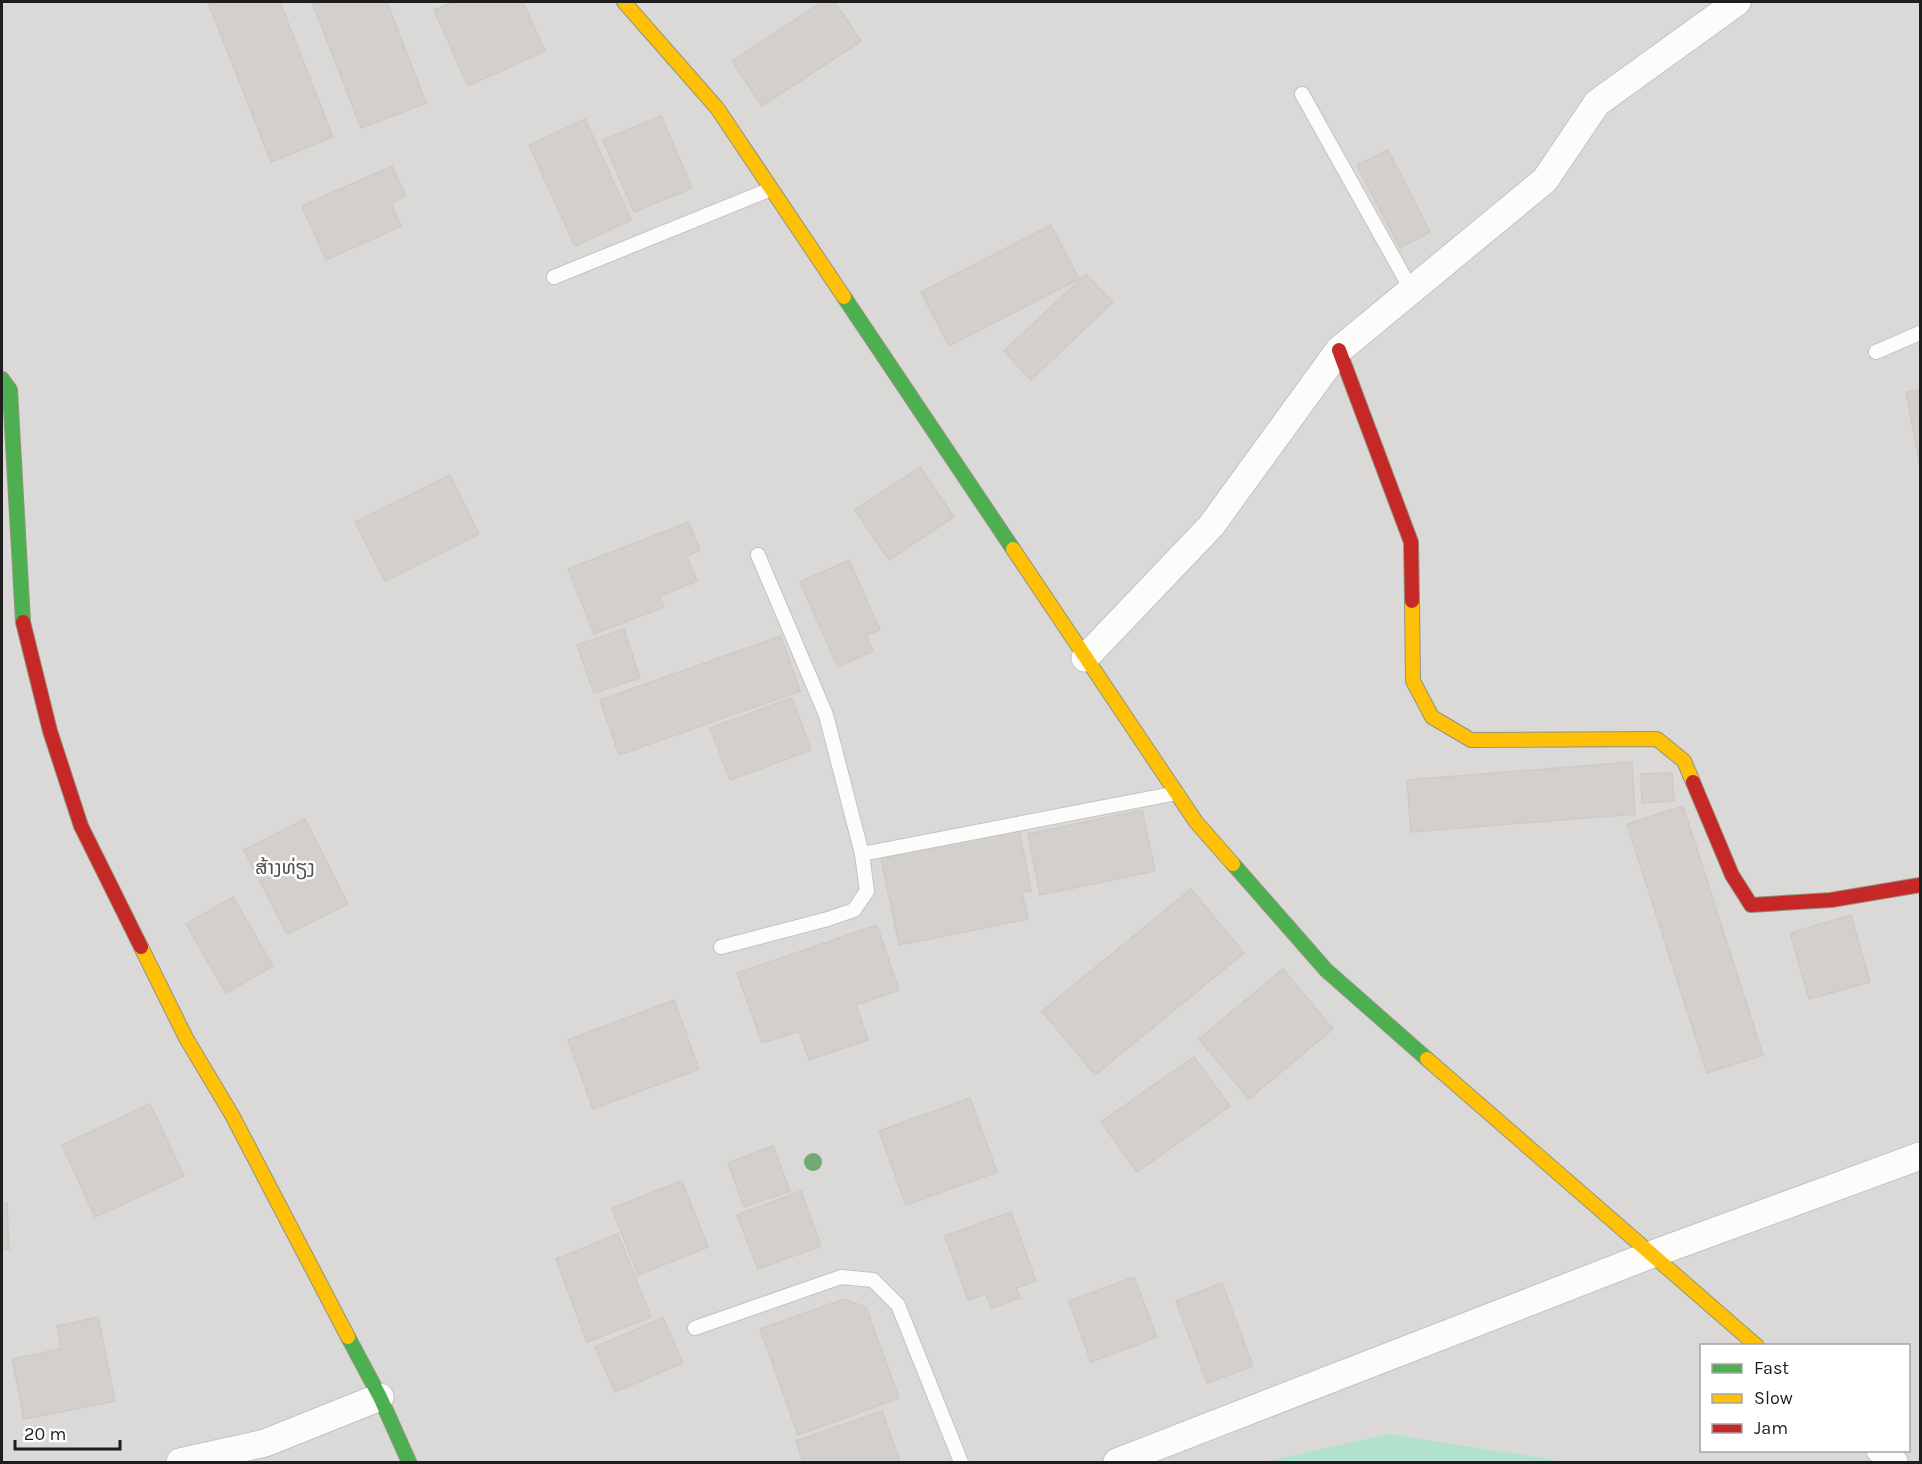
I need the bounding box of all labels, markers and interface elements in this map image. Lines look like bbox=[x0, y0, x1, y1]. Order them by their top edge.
district label: ສ້າງທ່ຽງ bbox=[255, 856, 315, 880]
legend bbox=[1700, 1344, 1910, 1452]
text: Fast bbox=[1754, 1357, 1789, 1379]
text: Slow bbox=[1754, 1387, 1793, 1409]
scale bar bbox=[15, 1413, 120, 1451]
text: Jam bbox=[1754, 1417, 1788, 1439]
text: 20 m bbox=[24, 1423, 66, 1445]

